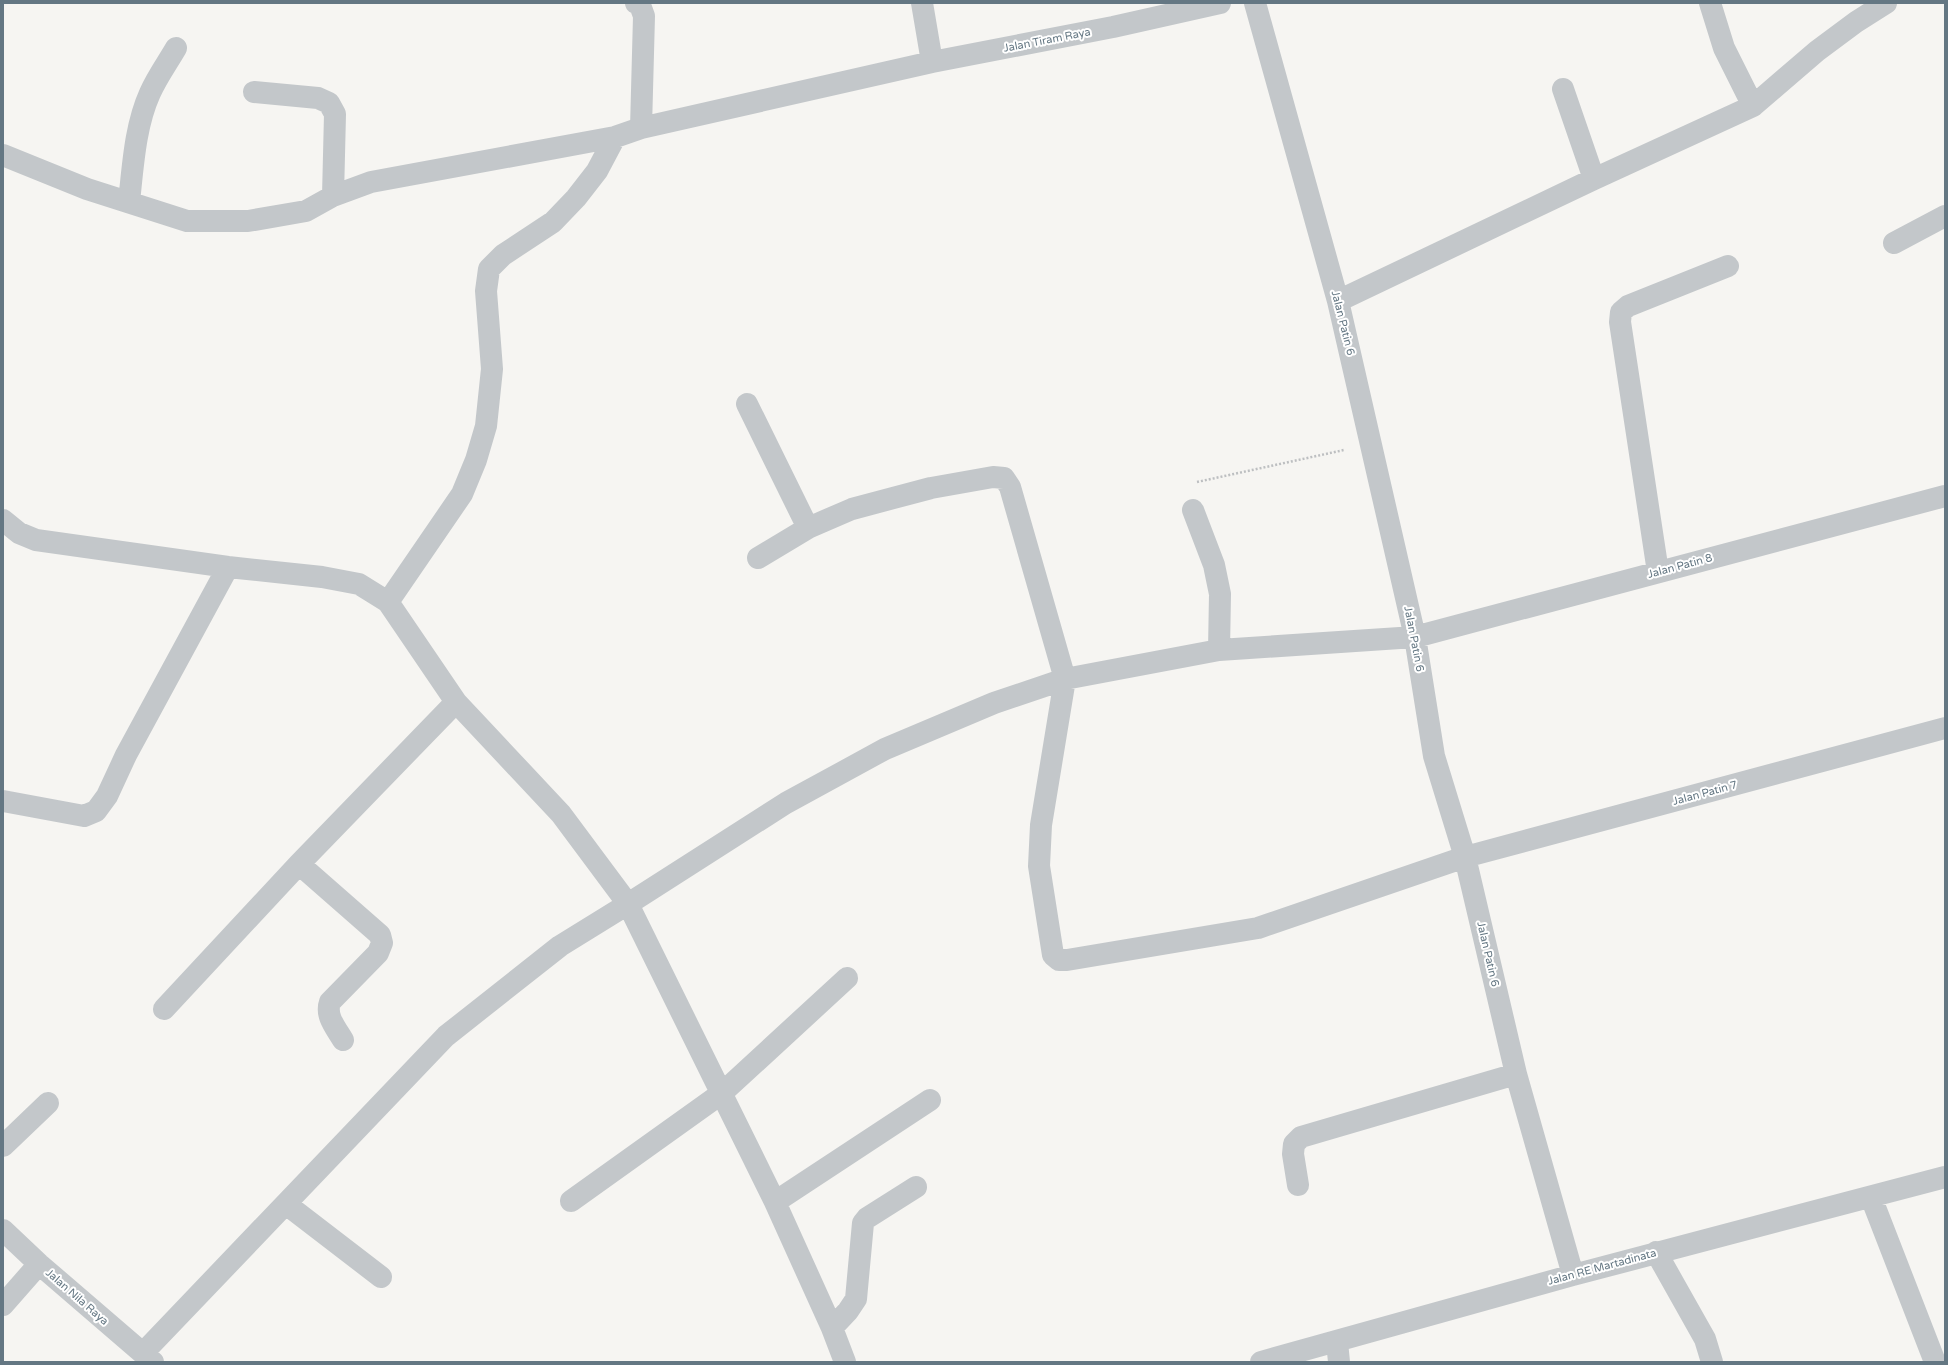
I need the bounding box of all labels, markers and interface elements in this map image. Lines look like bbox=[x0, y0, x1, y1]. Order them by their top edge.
street label: Jalan Tiram Raya bbox=[1002, 25, 1092, 55]
street label: Jalan Patin 6 bbox=[1329, 289, 1357, 357]
street label: Jalan Patin 8 bbox=[1646, 551, 1714, 581]
street label: Jalan Patin 6 bbox=[1401, 605, 1427, 673]
street label: Jalan Patin 7 bbox=[1671, 778, 1739, 808]
street label: Jalan Patin 6 bbox=[1474, 920, 1502, 988]
street label: Jalan RE Martadinata bbox=[1546, 1246, 1658, 1288]
street label: Jalan Nila Raya bbox=[43, 1266, 111, 1328]

